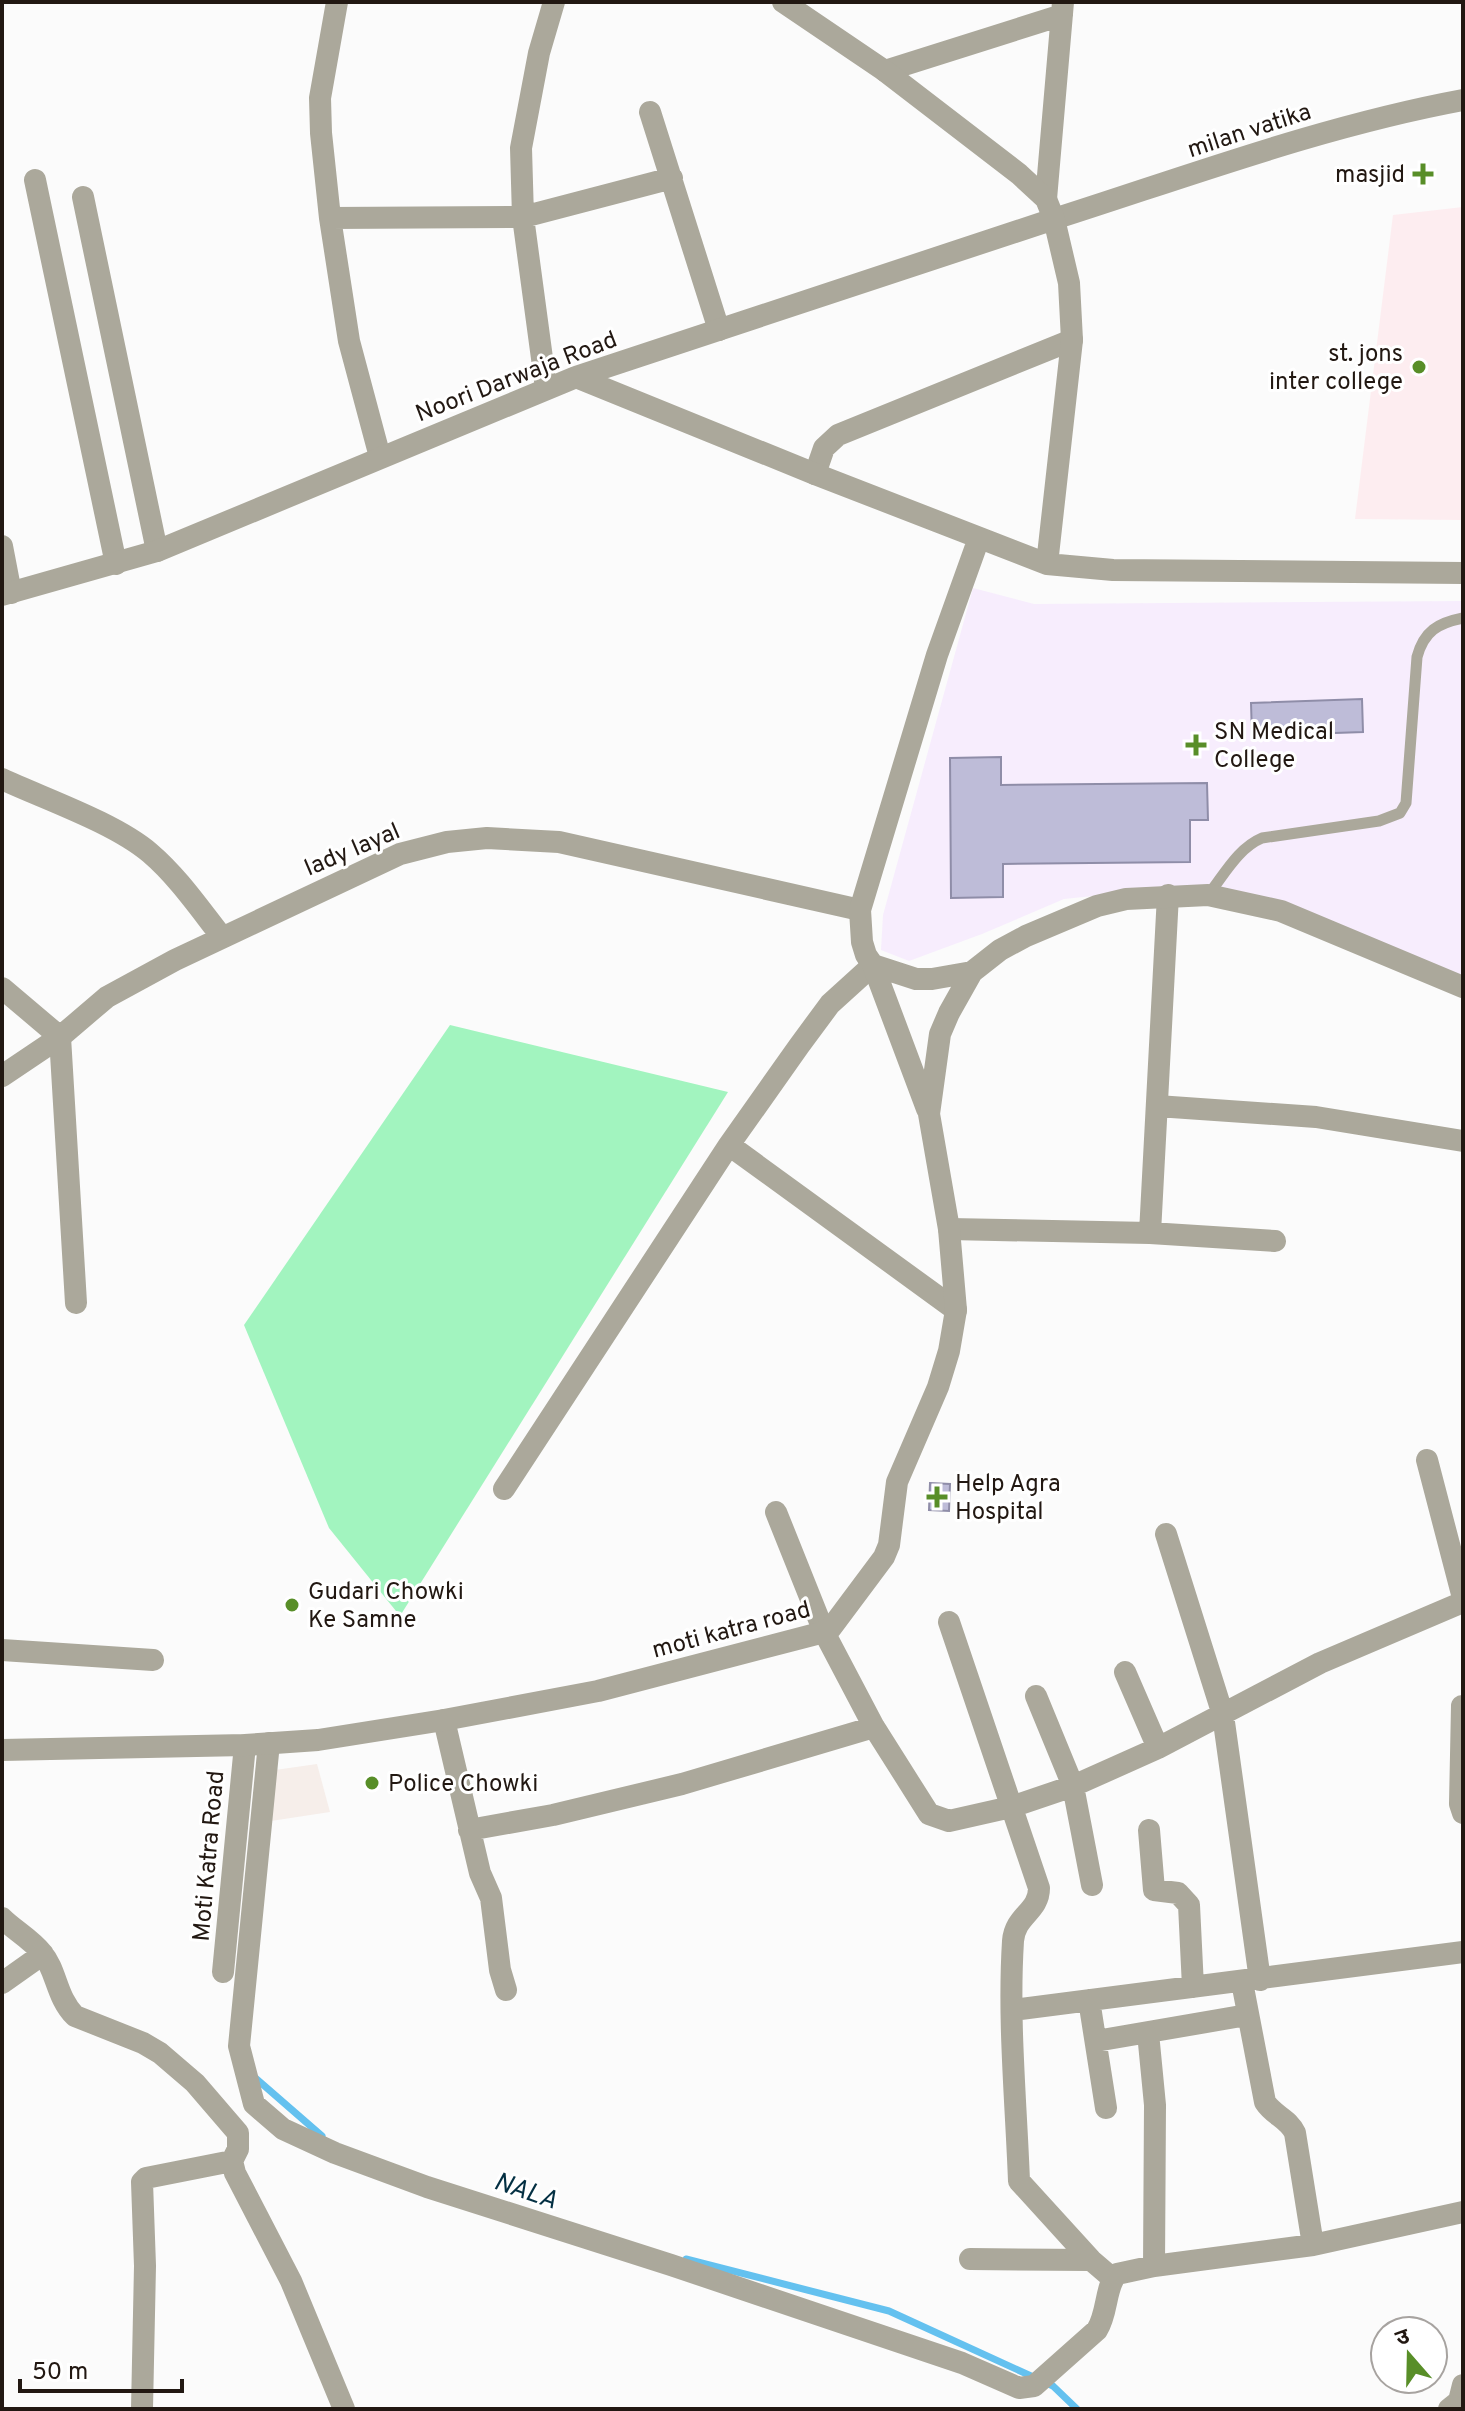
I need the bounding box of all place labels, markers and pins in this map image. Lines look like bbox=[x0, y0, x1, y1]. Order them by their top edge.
place label: masjid bbox=[1335, 161, 1405, 191]
marker: masjid bbox=[1412, 163, 1434, 185]
place label: st. jons inter college bbox=[1269, 340, 1403, 398]
marker: st. jons inter college bbox=[1410, 358, 1428, 376]
place label: SN Medical College bbox=[1214, 718, 1334, 776]
marker: SN Medical College bbox=[1185, 734, 1207, 756]
place label: Help Agra Hospital bbox=[955, 1470, 1061, 1528]
marker: Help Agra Hospital bbox=[926, 1486, 948, 1508]
place label: Gudari Chowki Ke Samne bbox=[308, 1578, 464, 1636]
marker: Gudari Chowki Ke Samne bbox=[283, 1596, 301, 1614]
place label: Police Chowki bbox=[388, 1770, 538, 1800]
marker: Police Chowki bbox=[363, 1774, 381, 1792]

